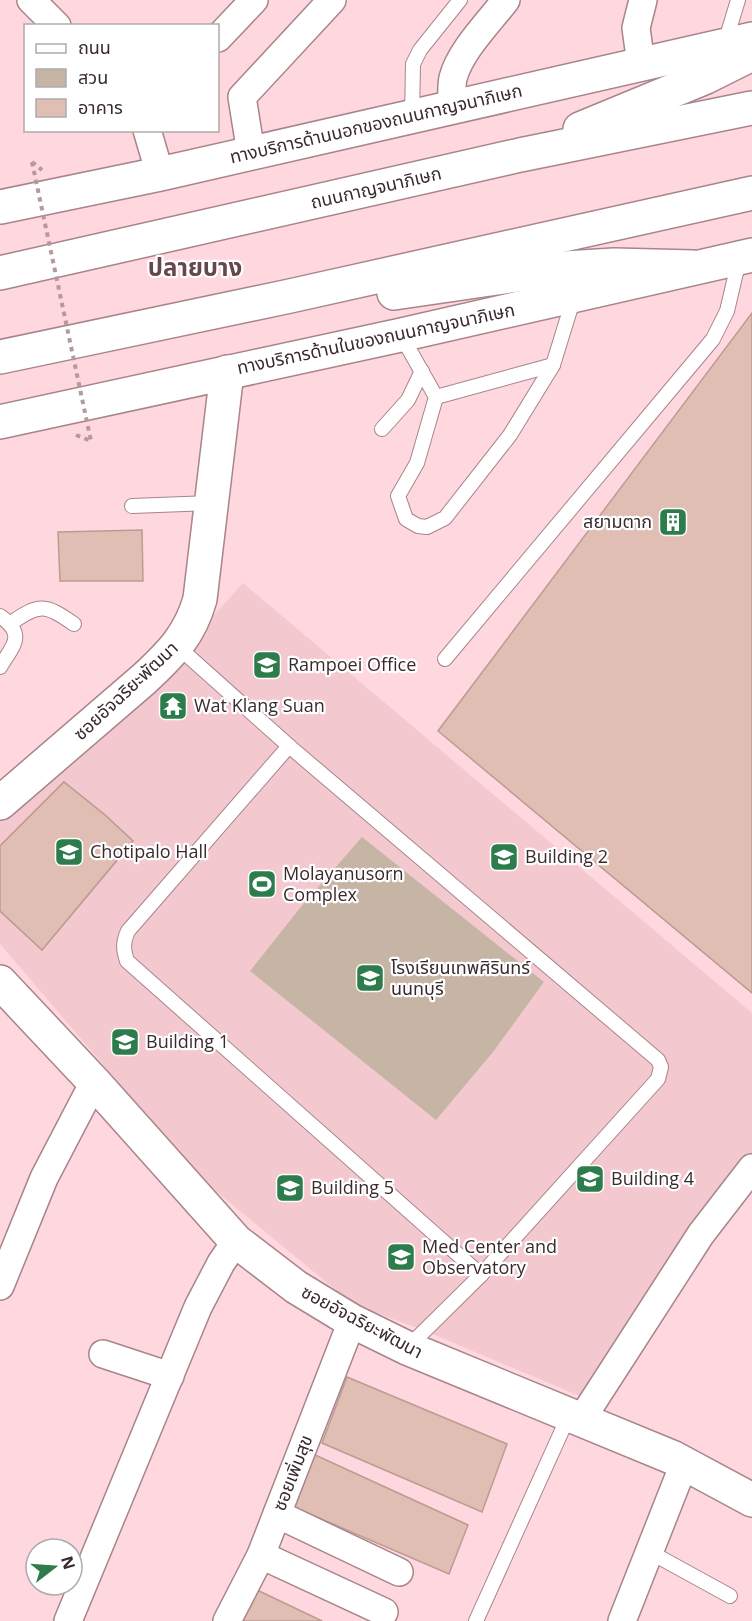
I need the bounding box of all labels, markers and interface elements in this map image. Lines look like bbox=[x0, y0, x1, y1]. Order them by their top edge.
legend bbox=[24, 24, 219, 132]
text: ถนน bbox=[78, 35, 111, 59]
text: สวน bbox=[78, 65, 108, 89]
street label: ทางบริการด้านนอกของถนนกาญจนาภิเษก bbox=[227, 78, 524, 168]
text: อาคาร bbox=[78, 95, 123, 119]
street label: ถนนกาญจนาภิเษก bbox=[308, 160, 444, 214]
district label: ปลายบาง bbox=[148, 250, 242, 283]
street label: ทางบริการด้านในของถนนกาญจนาภิเษก bbox=[235, 297, 517, 379]
building icon: สยามตาก bbox=[657, 506, 689, 538]
place label: สยามตาก bbox=[583, 509, 652, 533]
street label: ซอยอัจฉริยะพัฒนา bbox=[68, 636, 183, 745]
school or university icon: Rampoei Office bbox=[251, 649, 283, 681]
place label: Rampoei Office bbox=[288, 652, 416, 676]
temple icon: Wat Klang Suan bbox=[157, 690, 189, 722]
place label: Wat Klang Suan bbox=[194, 693, 325, 717]
school or university icon: Chotipalo Hall bbox=[53, 836, 85, 868]
place label: Chotipalo Hall bbox=[90, 839, 208, 863]
school or university icon: Building 2 bbox=[488, 841, 520, 873]
place label: Building 2 bbox=[525, 844, 608, 868]
place label: Molayanusorn Complex bbox=[283, 861, 403, 906]
sports icon: Molayanusorn Complex bbox=[246, 868, 278, 900]
place label: โรงเรียนเทพศิรินทร์ นนทบุรี bbox=[391, 955, 531, 1000]
school or university icon: โรงเรียนเทพศิรินทร์ นนทบุรี bbox=[354, 962, 386, 994]
school or university icon: Building 1 bbox=[109, 1026, 141, 1058]
place label: Building 1 bbox=[146, 1029, 229, 1053]
school or university icon: Building 4 bbox=[574, 1163, 606, 1195]
place label: Building 4 bbox=[611, 1166, 694, 1190]
school or university icon: Building 5 bbox=[274, 1172, 306, 1204]
place label: Building 5 bbox=[311, 1175, 394, 1199]
place label: Med Center and Observatory bbox=[422, 1234, 557, 1279]
school or university icon: Med Center and Observatory bbox=[385, 1241, 417, 1273]
street label: ซอยอัจฉริยะพัฒนา bbox=[297, 1279, 427, 1363]
street label: ซอยเพิ่มสุข bbox=[267, 1431, 318, 1514]
north arrow bbox=[24, 1537, 84, 1597]
text: N bbox=[56, 1553, 81, 1572]

